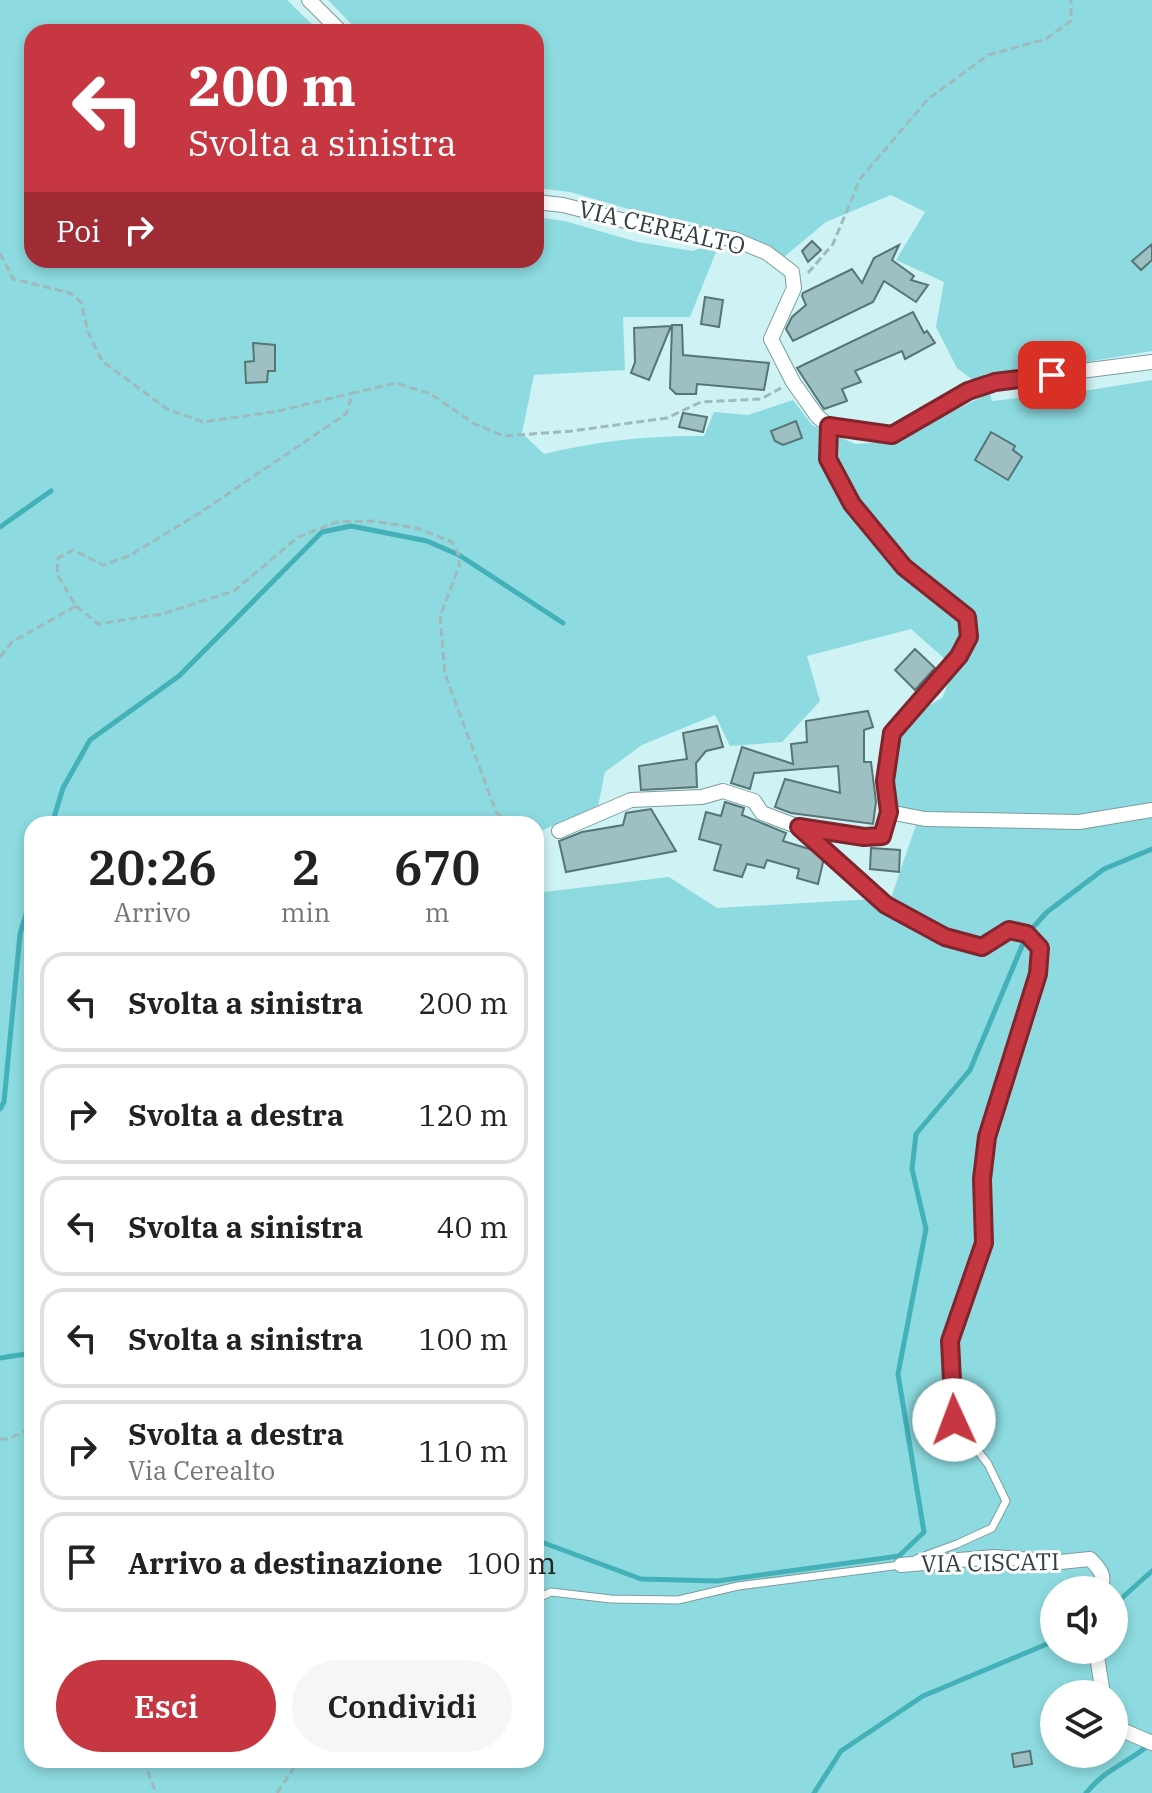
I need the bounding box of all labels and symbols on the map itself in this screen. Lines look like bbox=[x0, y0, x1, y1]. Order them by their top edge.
street label: VIA CEREALTO bbox=[575, 192, 749, 262]
pin bbox=[1018, 341, 1086, 409]
position arrow bbox=[912, 1378, 996, 1462]
street label: VIA CISCATI bbox=[920, 1545, 1060, 1579]

